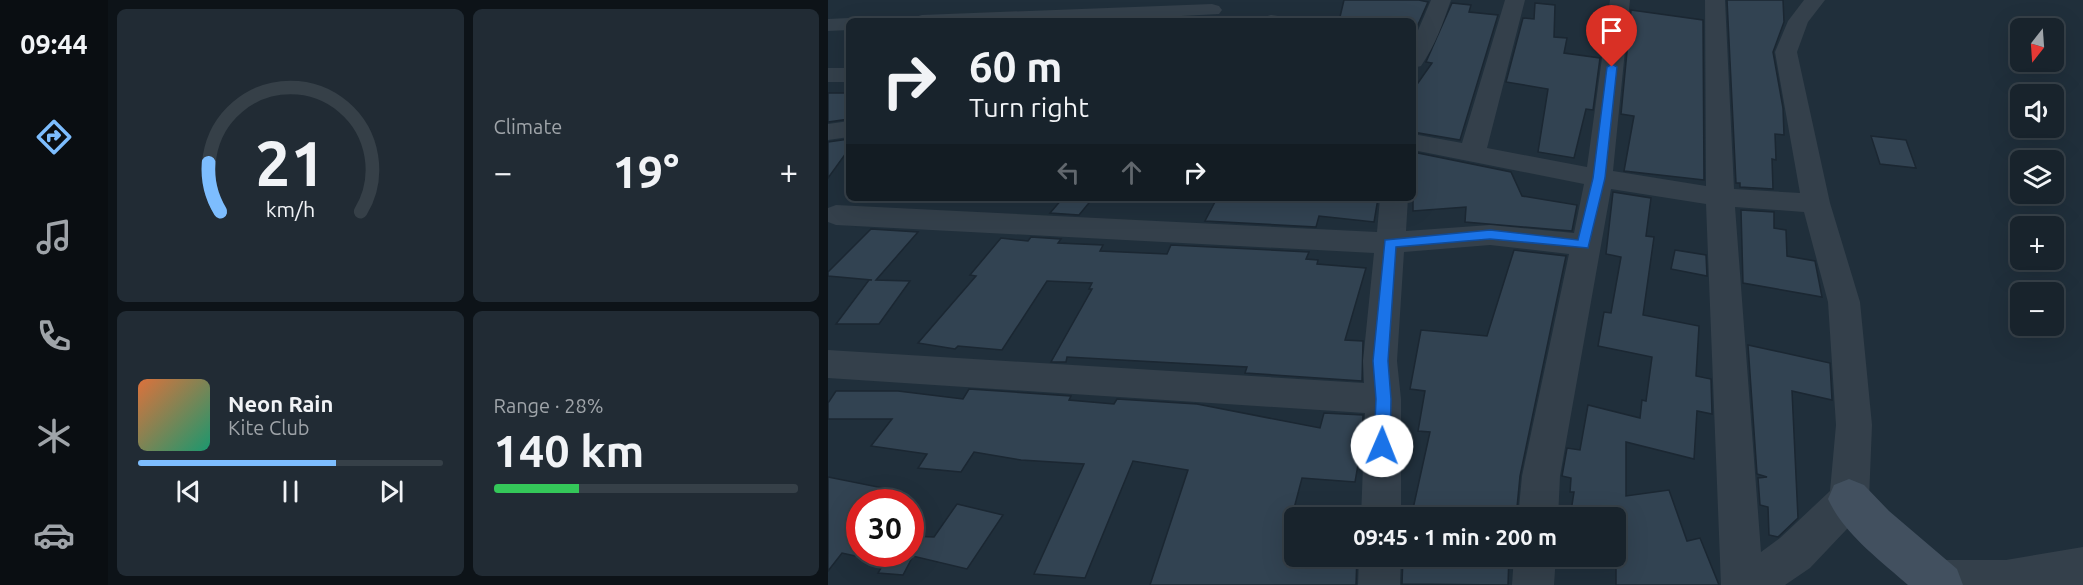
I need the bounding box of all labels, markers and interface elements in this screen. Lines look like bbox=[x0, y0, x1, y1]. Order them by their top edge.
pin bbox=[1586, 5, 1637, 67]
icon: arrive bbox=[1595, 14, 1628, 47]
north arrow bbox=[2010, 18, 2064, 72]
map controls bbox=[2010, 18, 2064, 336]
text: 09:44 bbox=[20, 29, 88, 59]
icon: right bbox=[870, 42, 948, 120]
text: 60 m bbox=[969, 43, 1063, 90]
button: sound bbox=[2010, 84, 2064, 138]
text: Turn right bbox=[969, 92, 1089, 122]
text: Climate bbox=[494, 115, 562, 138]
icon: directions bbox=[33, 116, 75, 158]
text: 21 bbox=[255, 128, 325, 198]
text: 19° bbox=[612, 146, 679, 197]
button: layers bbox=[2010, 150, 2064, 204]
text: − bbox=[494, 153, 512, 190]
text: + bbox=[779, 153, 798, 190]
icon: left bbox=[1052, 156, 1085, 189]
icon: ahead bbox=[1115, 156, 1148, 189]
icon: right bbox=[1178, 156, 1211, 189]
text: km/h bbox=[265, 198, 315, 222]
icon: music bbox=[33, 216, 75, 258]
button: + bbox=[2010, 216, 2064, 270]
button: − bbox=[2010, 282, 2064, 336]
icon: phone bbox=[33, 315, 75, 357]
text: Neon Rain bbox=[228, 391, 333, 416]
text: Range · 28% bbox=[494, 394, 604, 417]
position arrow bbox=[1350, 414, 1414, 478]
icon: climate bbox=[33, 415, 75, 457]
text: Kite Club bbox=[228, 416, 310, 439]
text: 140 km bbox=[494, 425, 644, 476]
icon: previous bbox=[172, 475, 205, 508]
icon: pause bbox=[274, 475, 307, 508]
icon: next bbox=[375, 475, 408, 508]
speed limit sign: 30 bbox=[846, 489, 924, 567]
icon: car bbox=[33, 514, 75, 556]
text: 09:45 · 1 min · 200 m bbox=[1353, 524, 1557, 549]

